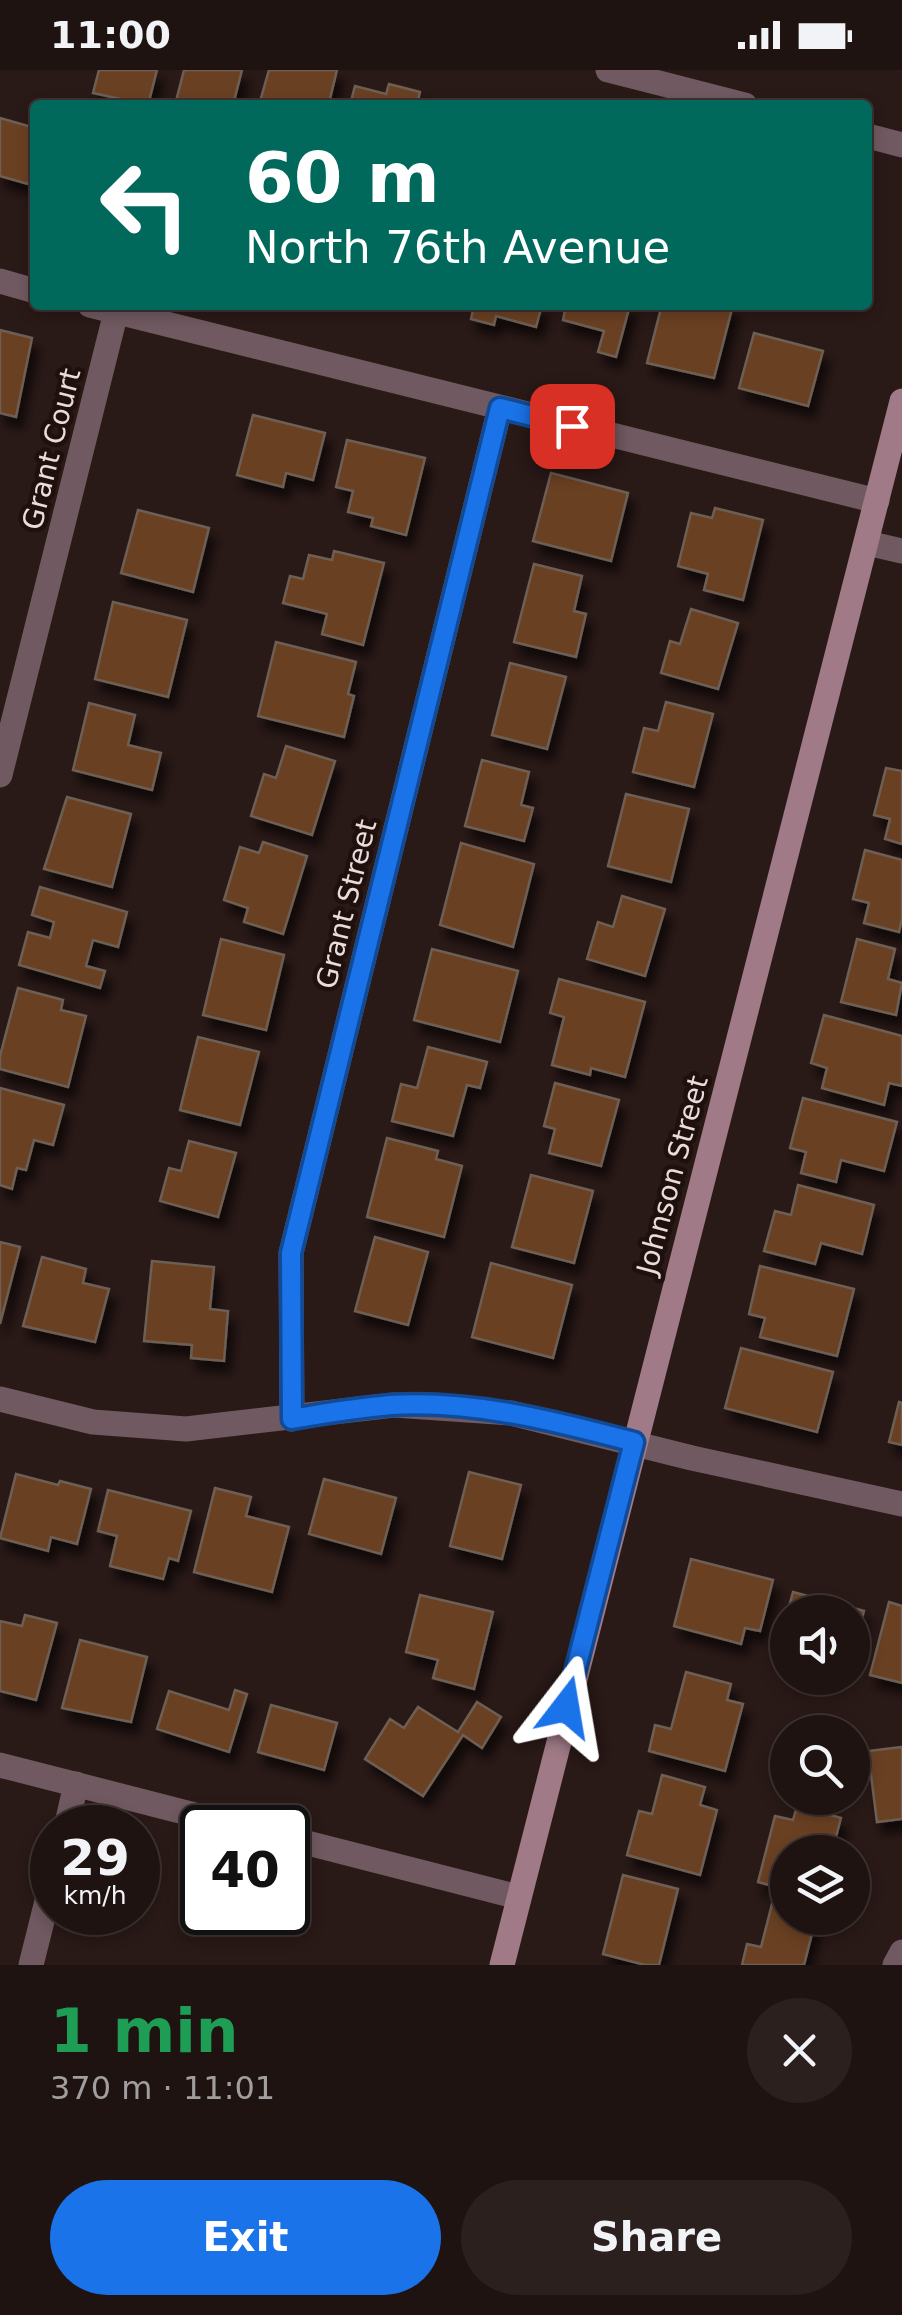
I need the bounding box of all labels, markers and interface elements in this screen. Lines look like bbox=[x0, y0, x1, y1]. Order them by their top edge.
text: 11:00 bbox=[50, 13, 171, 57]
text: 60 m bbox=[245, 137, 440, 219]
icon: left bbox=[80, 140, 210, 270]
text: North 76th Avenue bbox=[245, 221, 670, 274]
street label: Grant Court bbox=[16, 365, 87, 533]
pin bbox=[530, 384, 615, 469]
icon: arrive bbox=[545, 399, 600, 454]
street label: Grant Street bbox=[310, 816, 383, 992]
street label: Johnson Street bbox=[630, 1072, 715, 1280]
map controls bbox=[770, 1595, 870, 1935]
button: sound bbox=[770, 1595, 870, 1695]
position arrow bbox=[514, 1655, 618, 1759]
button: search bbox=[770, 1715, 870, 1815]
speed limit sign: 40 bbox=[180, 1805, 310, 1935]
text: 29 bbox=[60, 1829, 130, 1887]
button: layers bbox=[770, 1835, 870, 1935]
text: km/h bbox=[63, 1881, 127, 1910]
text: 1 min bbox=[50, 1996, 238, 2066]
button: close bbox=[747, 1998, 852, 2103]
text: 370 m · 11:01 bbox=[50, 2069, 275, 2107]
button: Exit bbox=[50, 2180, 441, 2295]
button: Share bbox=[461, 2180, 852, 2295]

